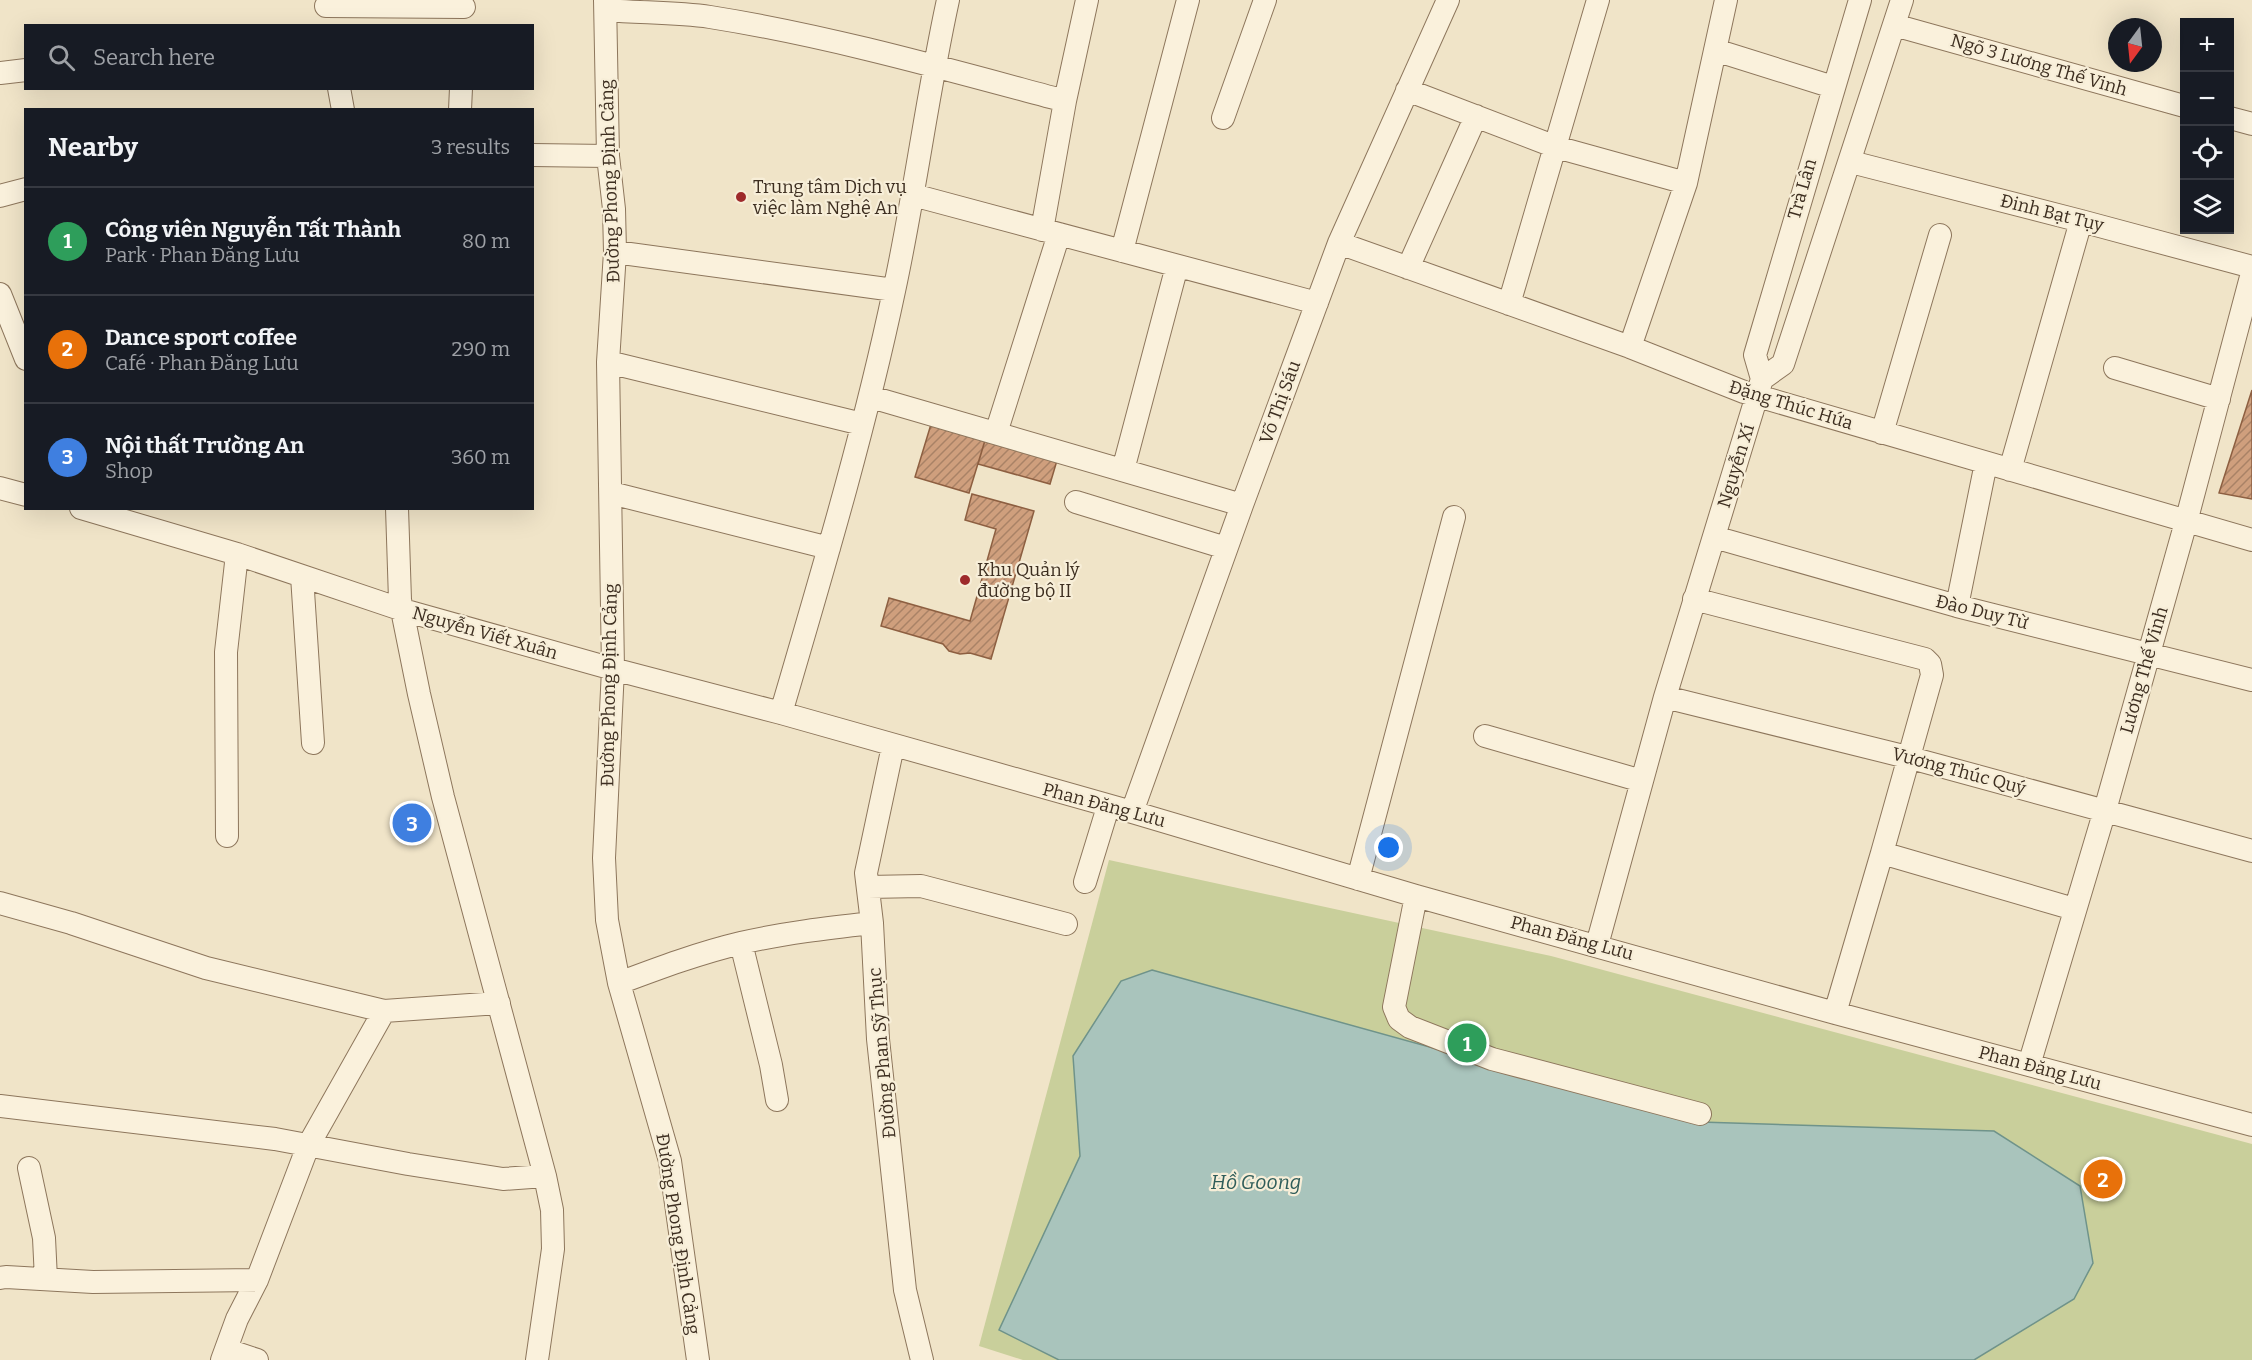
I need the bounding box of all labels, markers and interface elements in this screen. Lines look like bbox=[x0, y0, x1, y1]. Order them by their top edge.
north arrow bbox=[2108, 18, 2162, 72]
map controls bbox=[2180, 18, 2234, 234]
button: + bbox=[2180, 18, 2234, 72]
search box bbox=[24, 24, 534, 90]
street label: Ngõ 3 Lương Thế Vinh bbox=[1948, 29, 2130, 101]
icon: search bbox=[45, 41, 78, 74]
text: Search here bbox=[93, 44, 215, 71]
button: − bbox=[2180, 72, 2234, 126]
street label: Đường Phong Định Cảng bbox=[595, 79, 625, 283]
button: locate bbox=[2180, 126, 2234, 180]
text: Nearby bbox=[48, 132, 138, 163]
text: 3 results bbox=[431, 135, 510, 159]
street label: Trà Lân bbox=[1783, 156, 1821, 222]
place label: Trung tâm Dịch vụ việc làm Nghệ An bbox=[752, 176, 907, 219]
button: layers bbox=[2180, 180, 2234, 234]
marker: Trung tâm Dịch vụ việc làm Nghệ An bbox=[734, 190, 748, 204]
street label: Đinh Bạt Tụy bbox=[1998, 190, 2106, 237]
text: Công viên Nguyễn Tất Thành bbox=[105, 216, 401, 243]
text: 1 bbox=[63, 229, 72, 253]
text: 80 m bbox=[462, 229, 510, 253]
text: Park · Phan Đăng Lưu bbox=[105, 243, 300, 267]
text: Dance sport coffee bbox=[105, 324, 297, 351]
text: 2 bbox=[62, 337, 73, 361]
text: 290 m bbox=[452, 337, 510, 361]
text: Café · Phan Đăng Lưu bbox=[105, 351, 299, 375]
street label: Võ Thị Sáu bbox=[1255, 357, 1305, 447]
street label: Đặng Thúc Hứa bbox=[1726, 376, 1856, 434]
street label: Nguyễn Xí bbox=[1713, 421, 1759, 511]
text: Nội thất Trường An bbox=[105, 432, 304, 459]
text: 3 bbox=[62, 445, 73, 469]
text: 360 m bbox=[451, 445, 510, 469]
text: Shop bbox=[105, 459, 153, 483]
place label: Khu Quản lý đường bộ II bbox=[977, 559, 1080, 602]
marker: Khu Quản lý đường bộ II bbox=[958, 573, 972, 587]
street label: Đường Phong Định Cảng bbox=[596, 583, 622, 787]
street label: Đào Duy Từ bbox=[1933, 590, 2031, 634]
street label: Nguyễn Viết Xuân bbox=[410, 602, 561, 664]
street label: Lương Thế Vinh bbox=[2115, 604, 2173, 736]
street label: Vương Thúc Quý bbox=[1890, 743, 2029, 800]
street label: Phan Đăng Lưu bbox=[1040, 778, 1168, 832]
pin: 3 bbox=[392, 800, 432, 846]
your location bbox=[1374, 833, 1403, 862]
street label: Phan Đăng Lưu bbox=[1508, 911, 1636, 965]
street label: Đường Phan Sỹ Thục bbox=[864, 967, 900, 1139]
pin: 1 bbox=[1448, 1020, 1486, 1066]
street label: Phan Đăng Lưu bbox=[1976, 1041, 2104, 1095]
street label: Đường Phong Định Cảng bbox=[651, 1132, 705, 1336]
pin: 2 bbox=[2084, 1156, 2122, 1202]
water label: Hồ Goong bbox=[1211, 1170, 1301, 1194]

